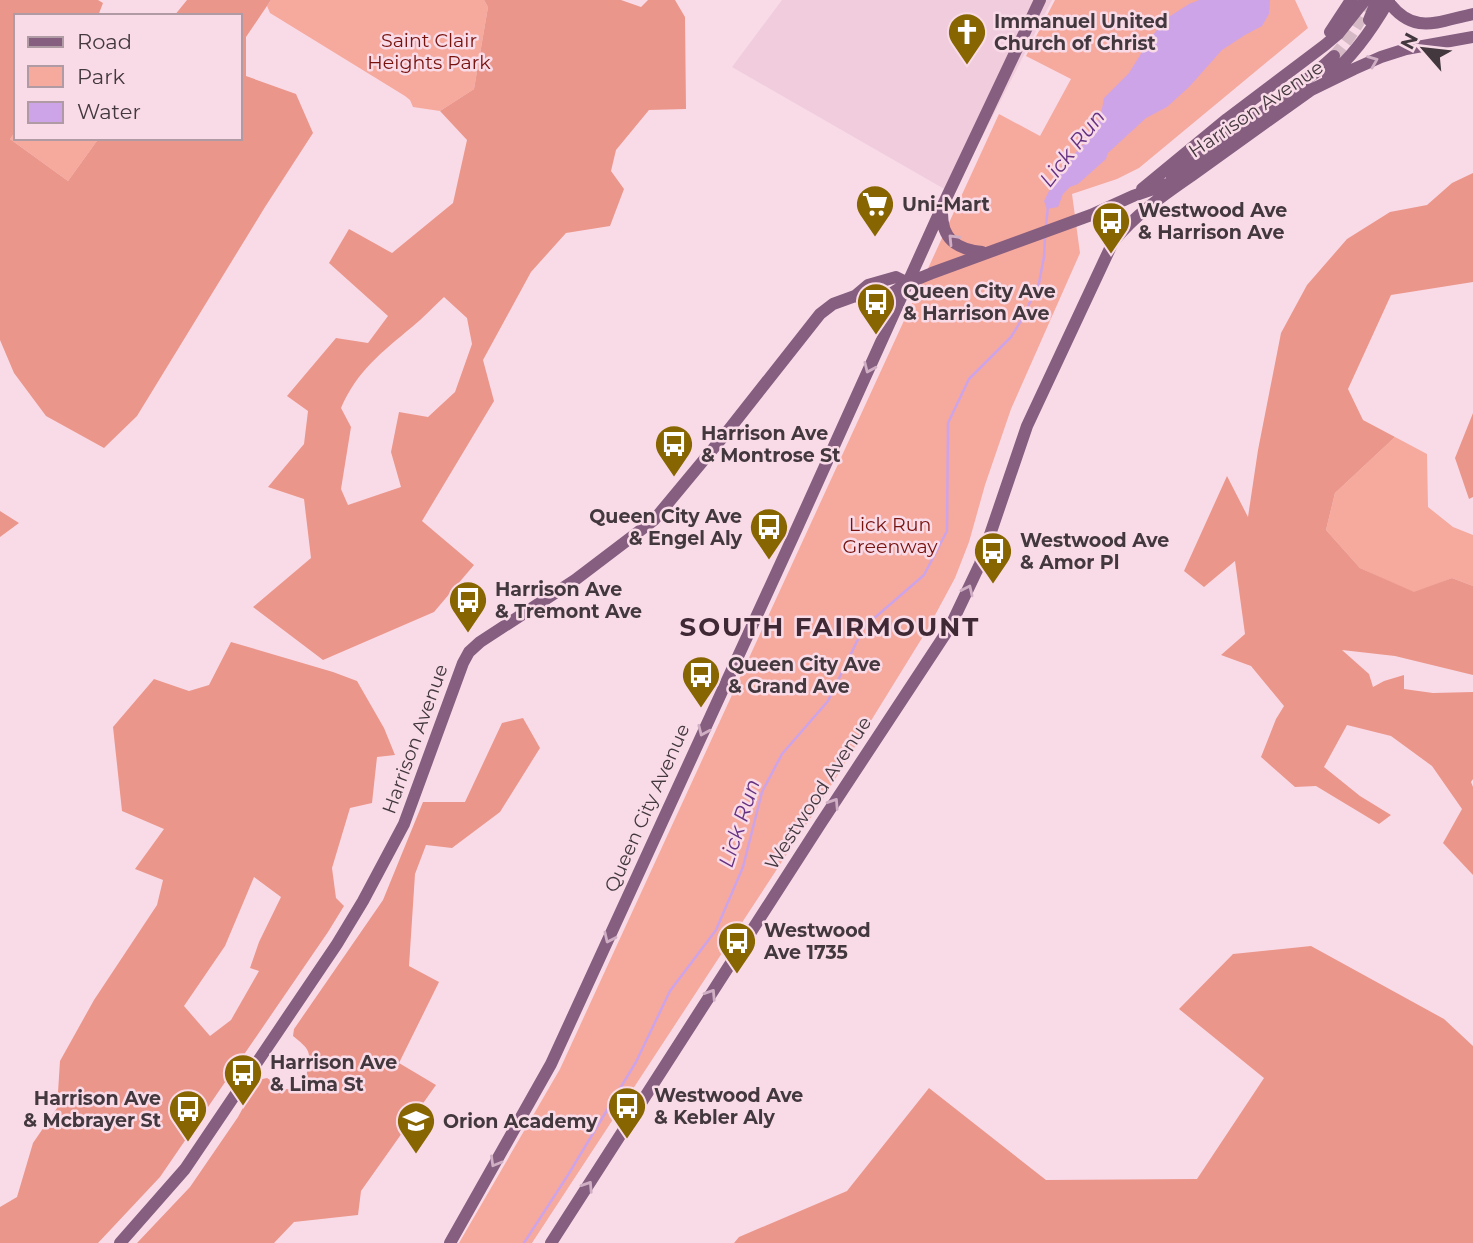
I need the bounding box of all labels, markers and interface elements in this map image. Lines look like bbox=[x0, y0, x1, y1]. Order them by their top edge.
place label: Immanuel United Church of Christ bbox=[994, 10, 1168, 55]
church icon: Immanuel United Church of Christ bbox=[946, 11, 988, 66]
legend bbox=[14, 14, 242, 140]
north arrow bbox=[1389, 14, 1459, 84]
text: Road bbox=[77, 29, 132, 54]
park label: Saint Clair Heights Park bbox=[367, 29, 491, 74]
text: N bbox=[1396, 29, 1423, 53]
street label: Harrison Avenue bbox=[1184, 55, 1328, 163]
one-way arrow bbox=[1366, 55, 1378, 69]
text: Park bbox=[77, 64, 125, 89]
text: Water bbox=[77, 99, 141, 124]
water label: Lick Run bbox=[1034, 104, 1110, 192]
supermarket icon: Uni-Mart bbox=[854, 183, 896, 238]
place label: Uni-Mart bbox=[902, 193, 990, 216]
place label: Westwood Ave & Harrison Ave bbox=[1138, 199, 1287, 244]
bus stop icon: Westwood Ave & Harrison Ave bbox=[1090, 200, 1132, 255]
one-way arrow bbox=[949, 234, 961, 247]
place label: Queen City Ave & Harrison Ave bbox=[903, 280, 1056, 325]
bus stop icon: Queen City Ave & Harrison Ave bbox=[855, 281, 897, 336]
one-way arrow bbox=[863, 361, 877, 373]
place label: Harrison Ave & Montrose St bbox=[701, 422, 841, 467]
bus stop icon: Harrison Ave & Montrose St bbox=[653, 423, 695, 478]
place label: Queen City Ave & Engel Aly bbox=[589, 505, 743, 550]
bus stop icon: Queen City Ave & Engel Aly bbox=[748, 506, 790, 561]
park label: Lick Run Greenway bbox=[842, 513, 938, 558]
place label: Westwood Ave & Amor Pl bbox=[1020, 529, 1169, 574]
bus stop icon: Westwood Ave & Amor Pl bbox=[972, 530, 1014, 585]
place label: Harrison Ave & Tremont Ave bbox=[495, 578, 642, 623]
bus stop icon: Harrison Ave & Tremont Ave bbox=[447, 579, 489, 634]
one-way arrow bbox=[960, 585, 974, 597]
district label: SOUTH FAIRMOUNT bbox=[680, 611, 980, 643]
place label: Queen City Ave & Grand Ave bbox=[728, 653, 881, 698]
bus stop icon: Queen City Ave & Grand Ave bbox=[680, 654, 722, 709]
street label: Harrison Avenue bbox=[377, 661, 453, 817]
street label: Westwood Avenue bbox=[760, 712, 876, 874]
street label: Queen City Avenue bbox=[599, 720, 695, 896]
one-way arrow bbox=[697, 723, 711, 736]
water label: Lick Run bbox=[713, 776, 765, 870]
one-way arrow bbox=[826, 798, 838, 811]
place label: Westwood Ave 1735 bbox=[763, 919, 871, 964]
bus stop icon: Westwood Ave 1735 bbox=[716, 920, 758, 975]
one-way arrow bbox=[603, 930, 617, 943]
one-way arrow bbox=[702, 989, 715, 1002]
place label: Harrison Ave & Lima St bbox=[270, 1051, 397, 1096]
bus stop icon: Harrison Ave & Lima St bbox=[222, 1052, 264, 1107]
place label: Westwood Ave & Kebler Aly bbox=[654, 1084, 803, 1129]
bus stop icon: Westwood Ave & Kebler Aly bbox=[606, 1085, 648, 1140]
place label: Harrison Ave & Mcbrayer St bbox=[23, 1087, 161, 1132]
bus stop icon: Harrison Ave & Mcbrayer St bbox=[167, 1088, 209, 1143]
school or university icon: Orion Academy bbox=[395, 1100, 437, 1155]
place label: Orion Academy bbox=[443, 1110, 598, 1133]
one-way arrow bbox=[490, 1155, 503, 1168]
one-way arrow bbox=[579, 1180, 592, 1193]

